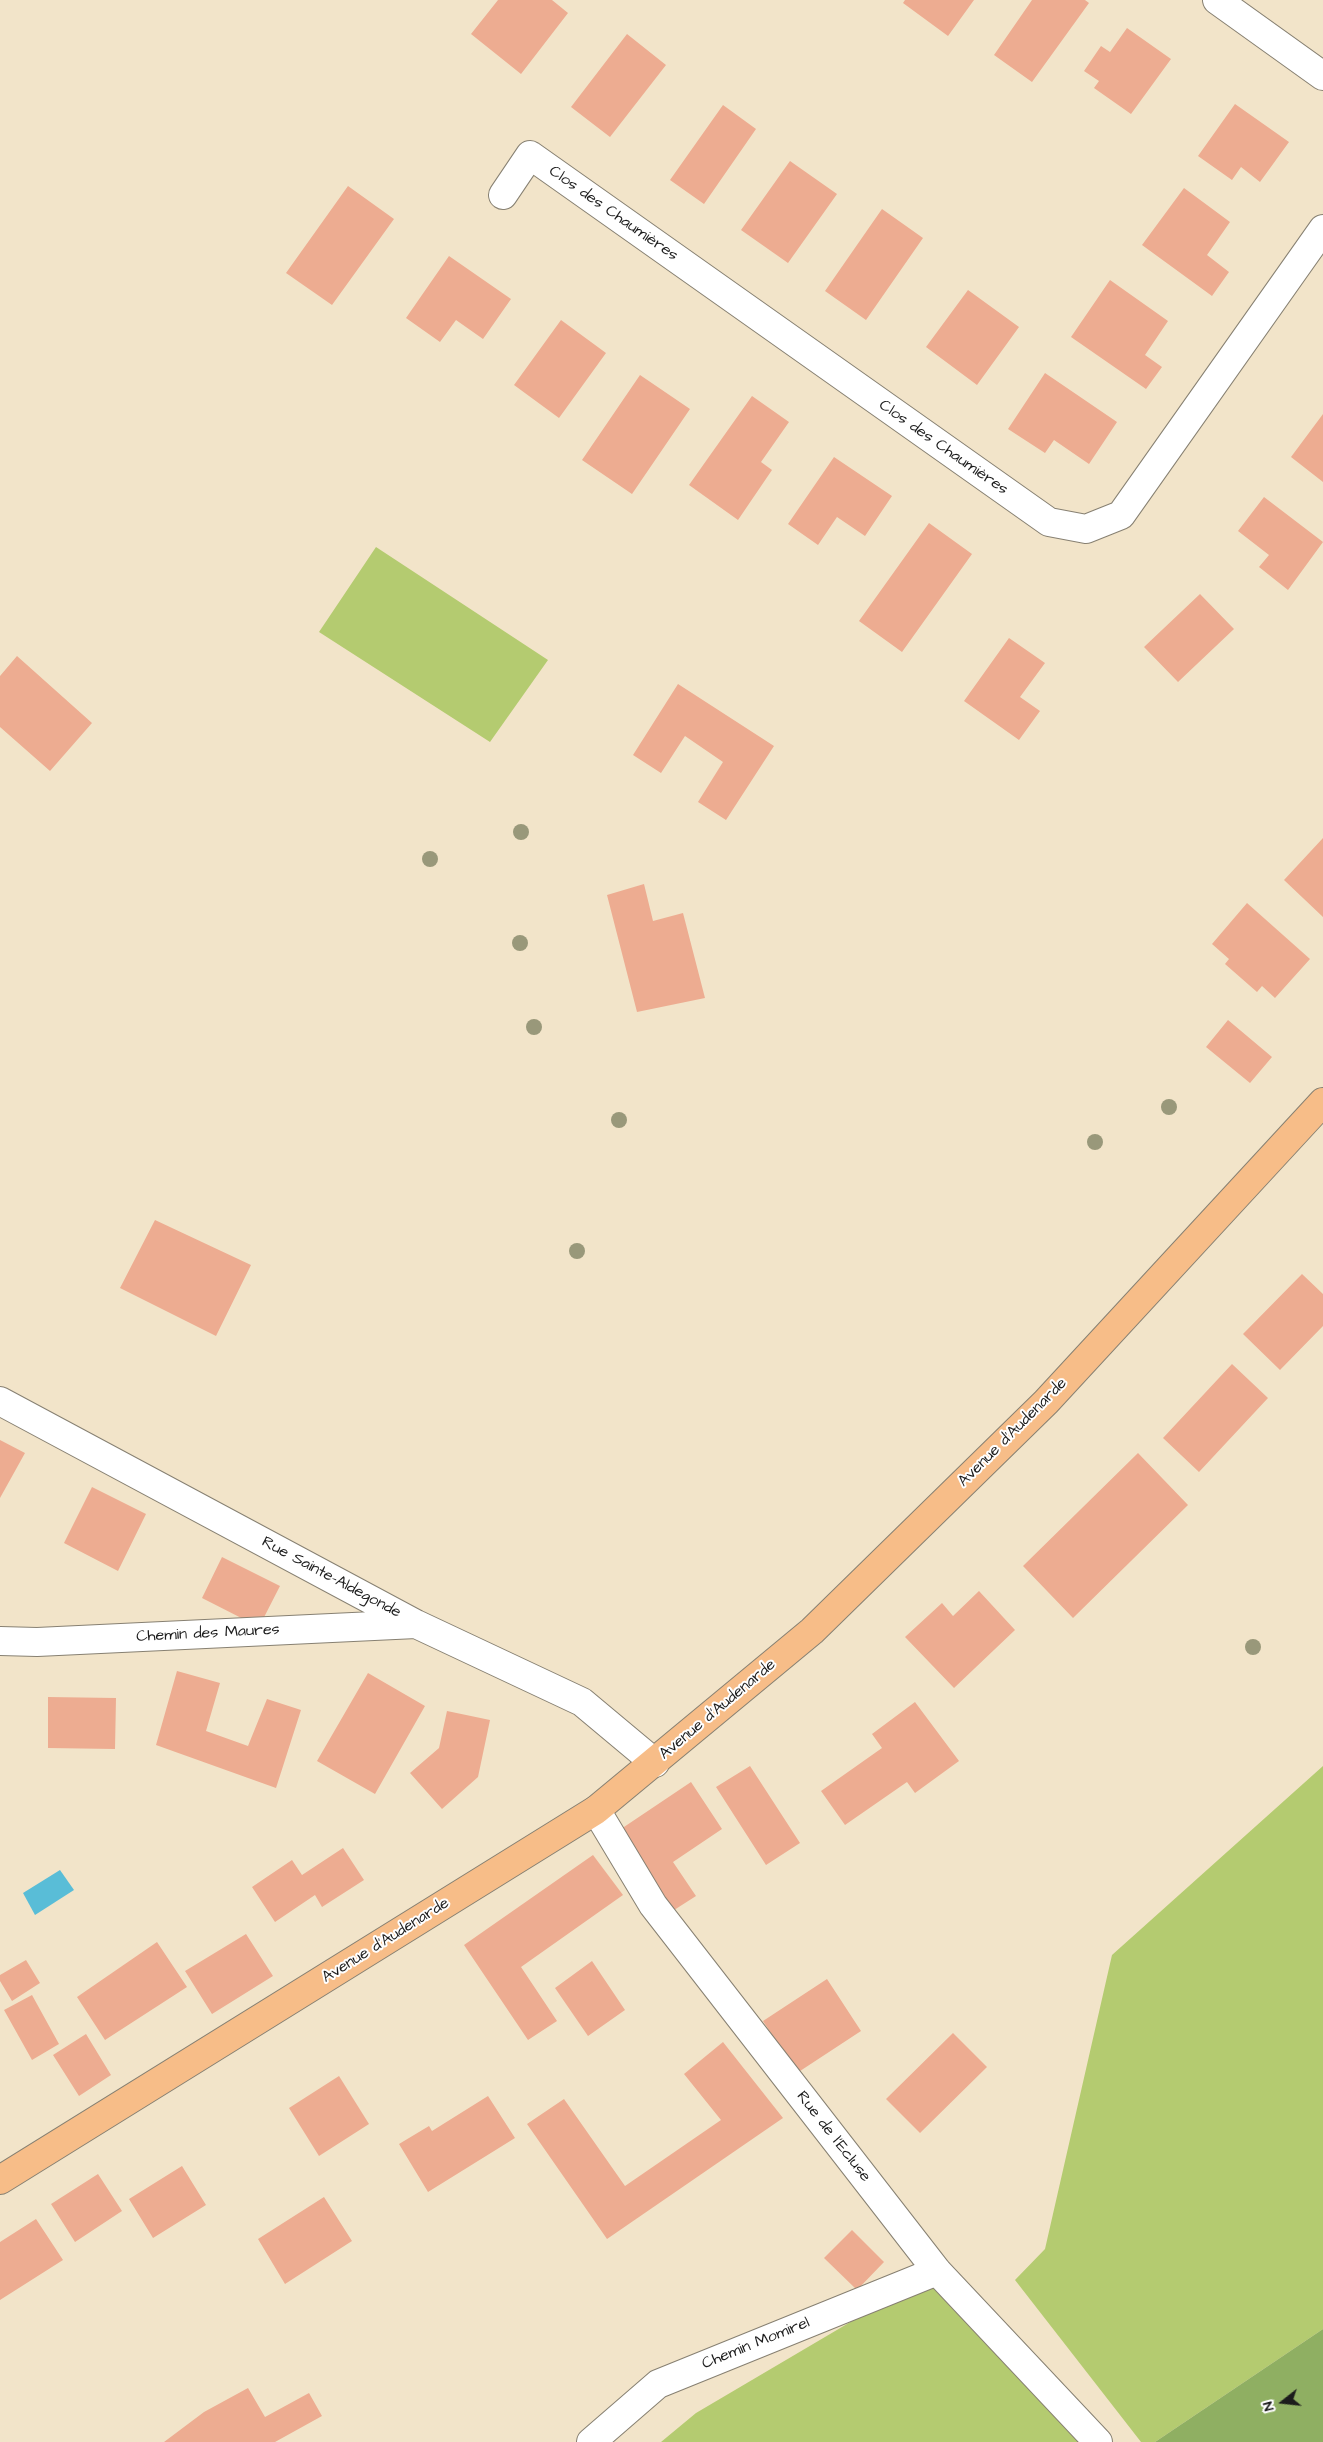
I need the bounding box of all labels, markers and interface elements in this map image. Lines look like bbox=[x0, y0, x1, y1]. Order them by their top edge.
street label: Clos des Chaumières bbox=[545, 162, 681, 266]
street label: Clos des Chaumières bbox=[875, 396, 1011, 500]
street label: Avenue d'Audenarde bbox=[955, 1375, 1071, 1491]
street label: Rue Sainte-Aldegonde bbox=[258, 1533, 404, 1623]
street label: Chemin des Maures bbox=[136, 1621, 280, 1647]
street label: Avenue d'Audenarde bbox=[656, 1656, 780, 1764]
street label: Avenue d'Audenarde bbox=[319, 1894, 453, 1988]
street label: Rue de l'Ecluse bbox=[792, 2088, 874, 2186]
street label: Chemin Momirel bbox=[699, 2314, 813, 2374]
north arrow bbox=[1258, 2377, 1308, 2427]
text: N bbox=[1258, 2399, 1279, 2413]

